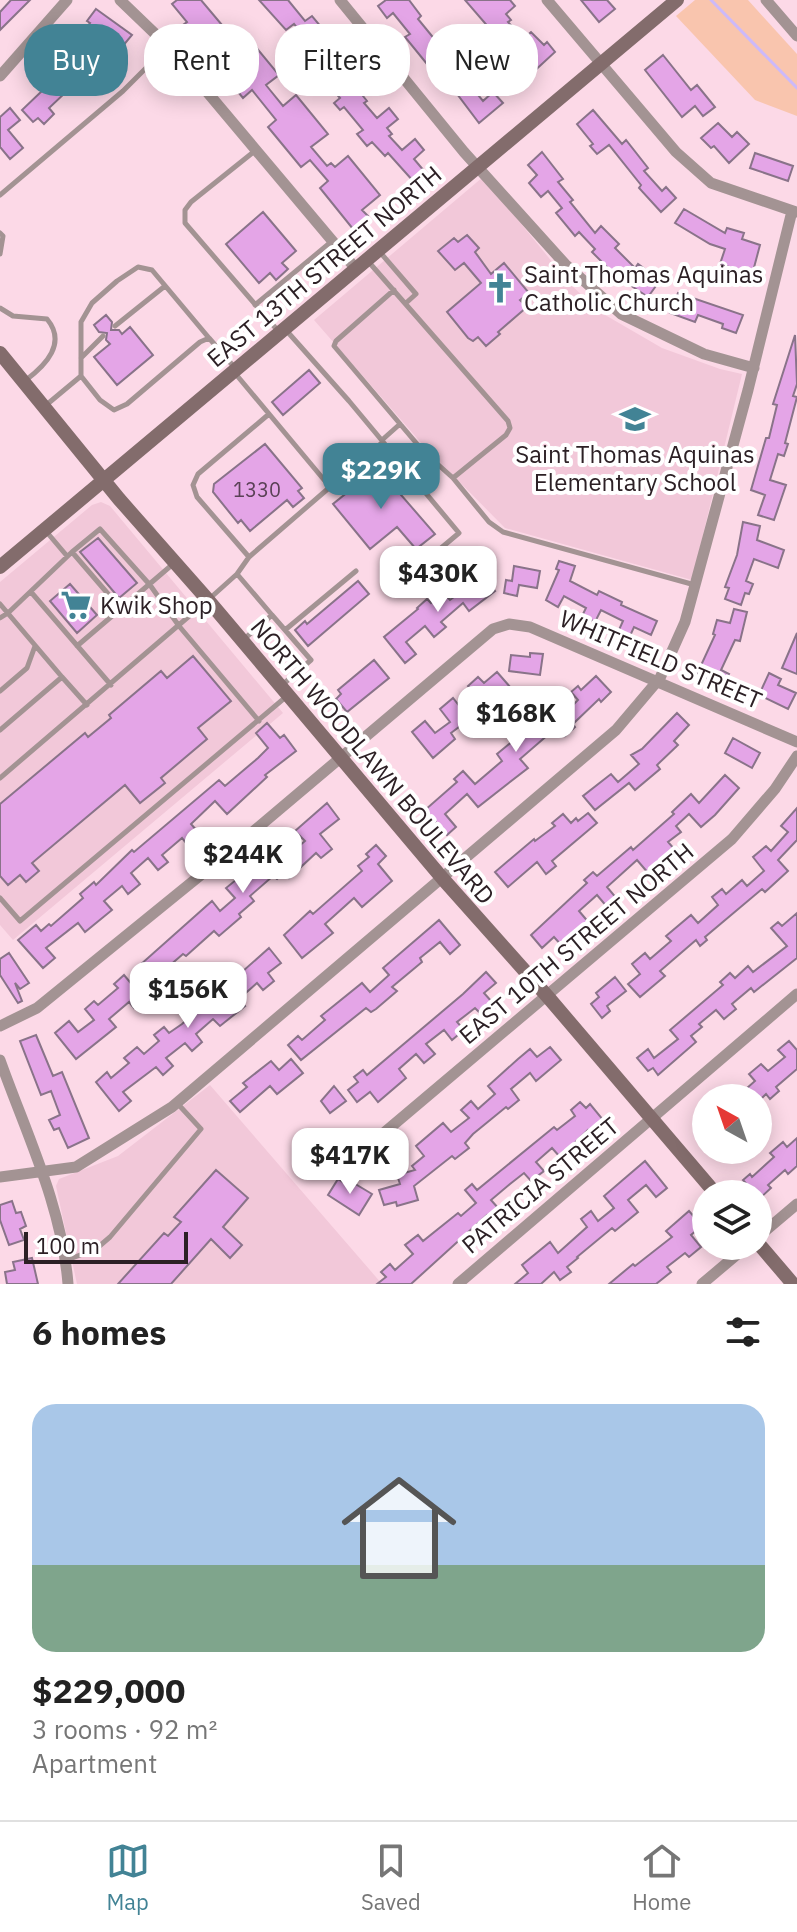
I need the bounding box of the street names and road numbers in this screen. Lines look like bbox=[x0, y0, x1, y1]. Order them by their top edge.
street label: EAST 13TH STREET NORTH bbox=[200, 158, 448, 374]
street label: WHITFIELD STREET bbox=[555, 602, 767, 716]
street label: NORTH WOODLAWN BOULEVARD bbox=[244, 611, 502, 911]
street label: EAST 10TH STREET NORTH bbox=[452, 835, 700, 1051]
street label: PATRICIA STREET bbox=[455, 1110, 626, 1260]

